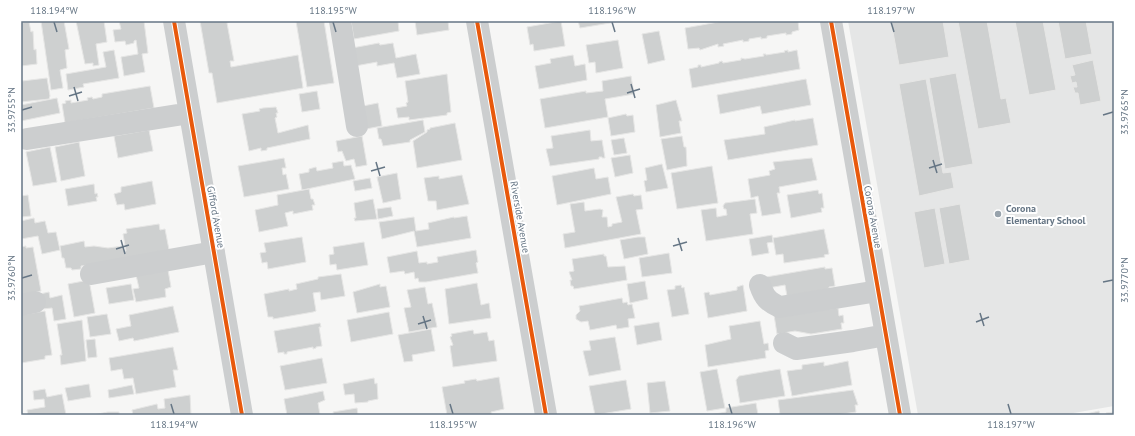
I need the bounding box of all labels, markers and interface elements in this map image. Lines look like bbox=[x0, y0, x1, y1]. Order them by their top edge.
text: 118.194°W bbox=[30, 4, 78, 17]
text: 118.195°W bbox=[309, 4, 357, 17]
text: 118.196°W bbox=[588, 4, 636, 17]
text: 118.197°W bbox=[867, 4, 915, 17]
text: 33.9755°N bbox=[5, 87, 18, 133]
text: 33.9765°N bbox=[1118, 89, 1131, 135]
street label: Riverside Avenue bbox=[507, 180, 533, 254]
street label: Gifford Avenue bbox=[204, 185, 228, 249]
street label: Corona Avenue bbox=[861, 185, 885, 249]
place label: Corona Elementary School bbox=[1006, 202, 1086, 227]
marker: Corona Elementary School bbox=[993, 209, 1003, 219]
text: 33.9760°N bbox=[5, 255, 18, 301]
text: 33.9770°N bbox=[1118, 257, 1131, 303]
text: 118.194°W bbox=[150, 418, 198, 431]
text: 118.195°W bbox=[429, 418, 477, 431]
text: 118.196°W bbox=[708, 418, 756, 431]
text: 118.197°W bbox=[987, 418, 1035, 431]

